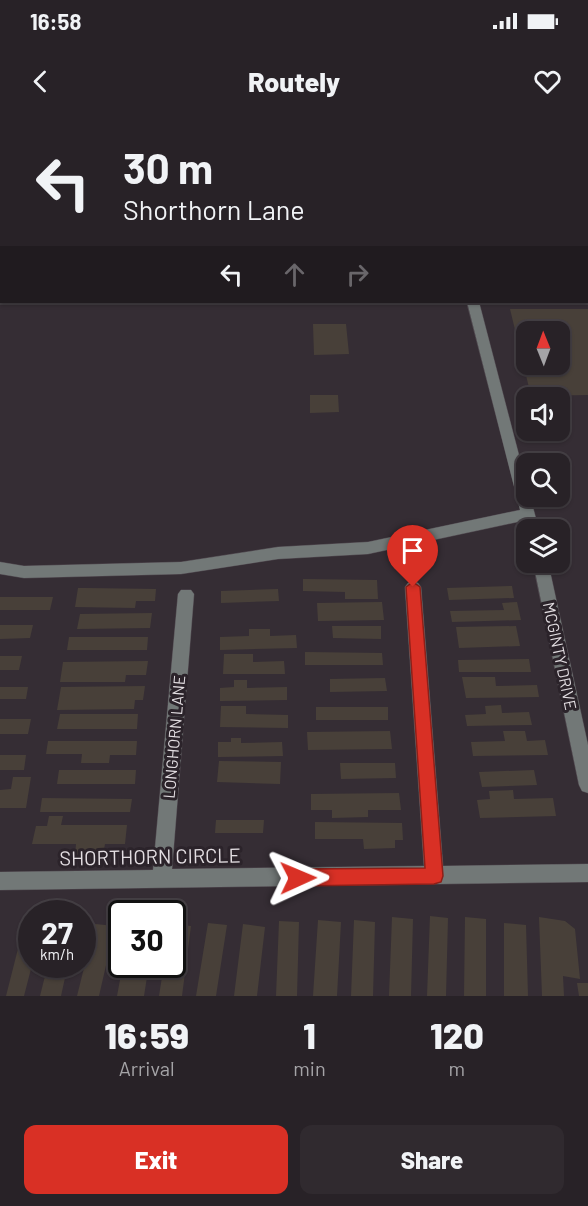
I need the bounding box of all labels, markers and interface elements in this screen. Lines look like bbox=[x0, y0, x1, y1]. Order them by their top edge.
text: 16:58 bbox=[30, 8, 81, 34]
icon: back bbox=[24, 65, 57, 98]
text: Routely bbox=[248, 65, 340, 97]
icon: heart bbox=[531, 65, 564, 98]
text: 30 m bbox=[123, 142, 213, 192]
icon: left bbox=[24, 144, 102, 222]
text: Shorthorn Lane bbox=[123, 193, 305, 225]
icon: left bbox=[215, 258, 248, 291]
icon: ahead bbox=[278, 258, 311, 291]
icon: right bbox=[341, 258, 374, 291]
north arrow bbox=[516, 321, 570, 375]
map controls bbox=[516, 321, 570, 573]
button: sound bbox=[516, 387, 570, 441]
button: search bbox=[516, 453, 570, 507]
button: layers bbox=[516, 519, 570, 573]
pin bbox=[387, 525, 438, 587]
icon: arrive bbox=[396, 534, 429, 567]
street label: MCGINTY DRIVE bbox=[540, 600, 581, 712]
street label: LONGHORN LANE bbox=[159, 675, 188, 799]
street label: SHORTHORN CIRCLE bbox=[59, 842, 241, 870]
position arrow bbox=[266, 846, 330, 910]
speed limit sign: 30 bbox=[108, 900, 186, 978]
text: 27 bbox=[41, 914, 73, 950]
text: km/h bbox=[40, 945, 74, 963]
text: 16:59 bbox=[104, 1013, 189, 1056]
text: 1 bbox=[303, 1013, 316, 1056]
text: 120 bbox=[430, 1013, 484, 1056]
text: Arrival bbox=[119, 1056, 175, 1080]
text: min bbox=[293, 1056, 326, 1080]
text: m bbox=[449, 1056, 465, 1080]
button: Exit bbox=[24, 1125, 288, 1194]
button: Share bbox=[300, 1125, 564, 1194]

